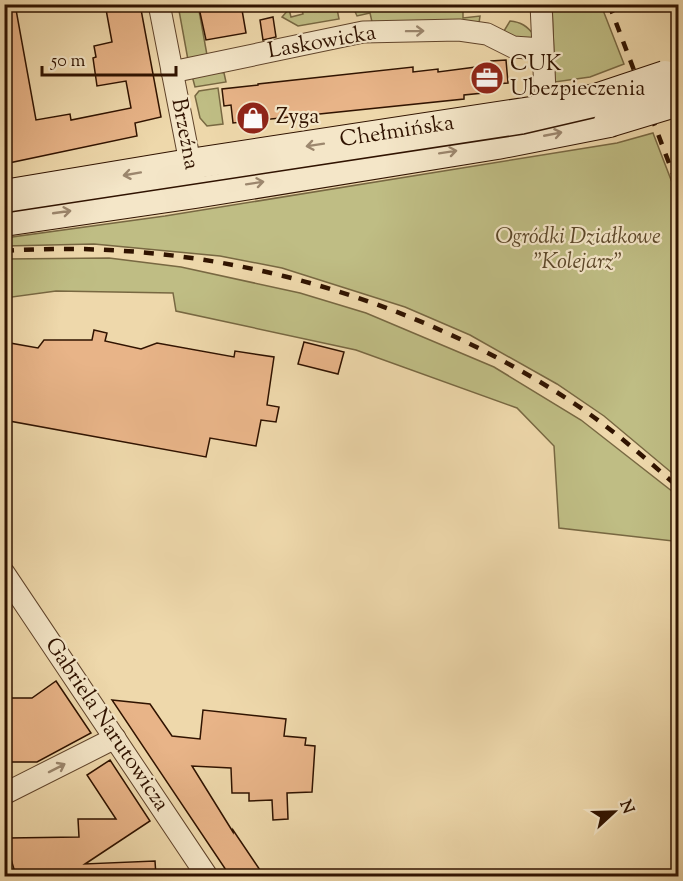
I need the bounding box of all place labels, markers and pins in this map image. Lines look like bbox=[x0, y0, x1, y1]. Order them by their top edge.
place label: CUK Ubezpieczenia bbox=[510, 49, 645, 106]
office icon: CUK Ubezpieczenia bbox=[469, 60, 505, 96]
shop icon: Zyga bbox=[235, 100, 271, 136]
place label: Zyga bbox=[276, 102, 319, 134]

